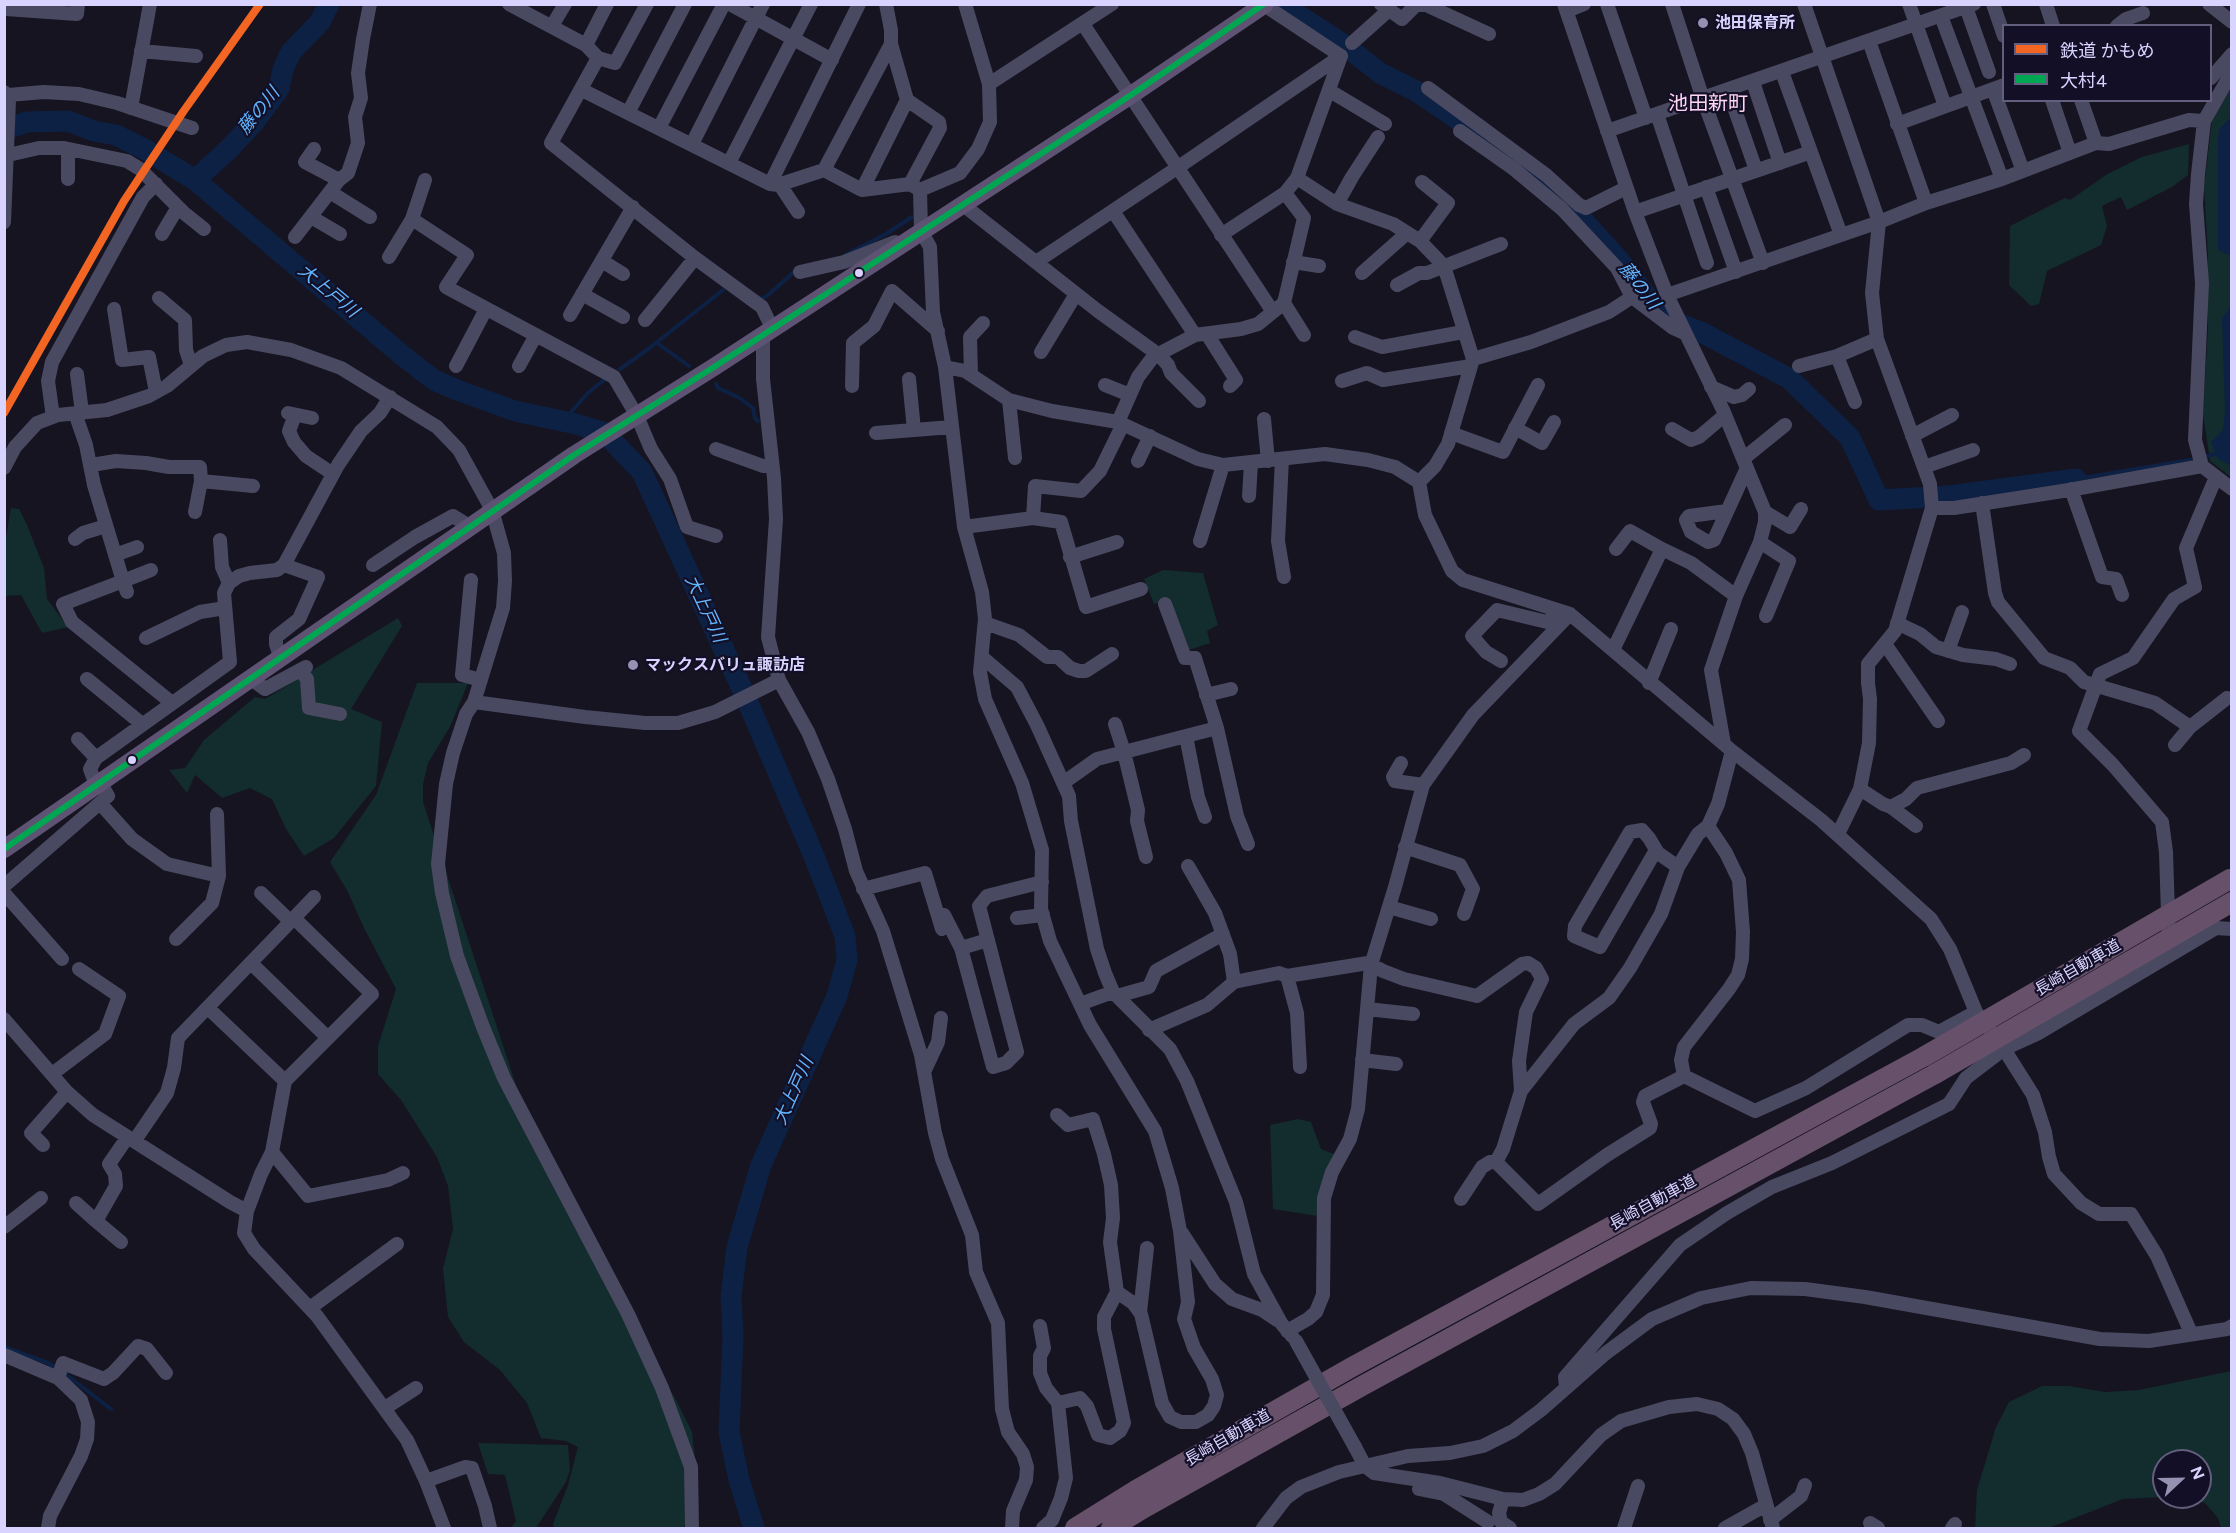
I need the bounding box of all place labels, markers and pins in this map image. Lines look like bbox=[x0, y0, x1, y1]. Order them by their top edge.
place label: 池田保育所 bbox=[1715, 13, 1795, 33]
marker: 池田保育所 bbox=[1696, 16, 1710, 30]
unlabelled marker bbox=[853, 267, 865, 279]
place label: マックスバリュ諏訪店 bbox=[645, 655, 805, 675]
marker: マックスバリュ諏訪店 bbox=[626, 658, 640, 672]
unlabelled marker bbox=[126, 754, 138, 766]

